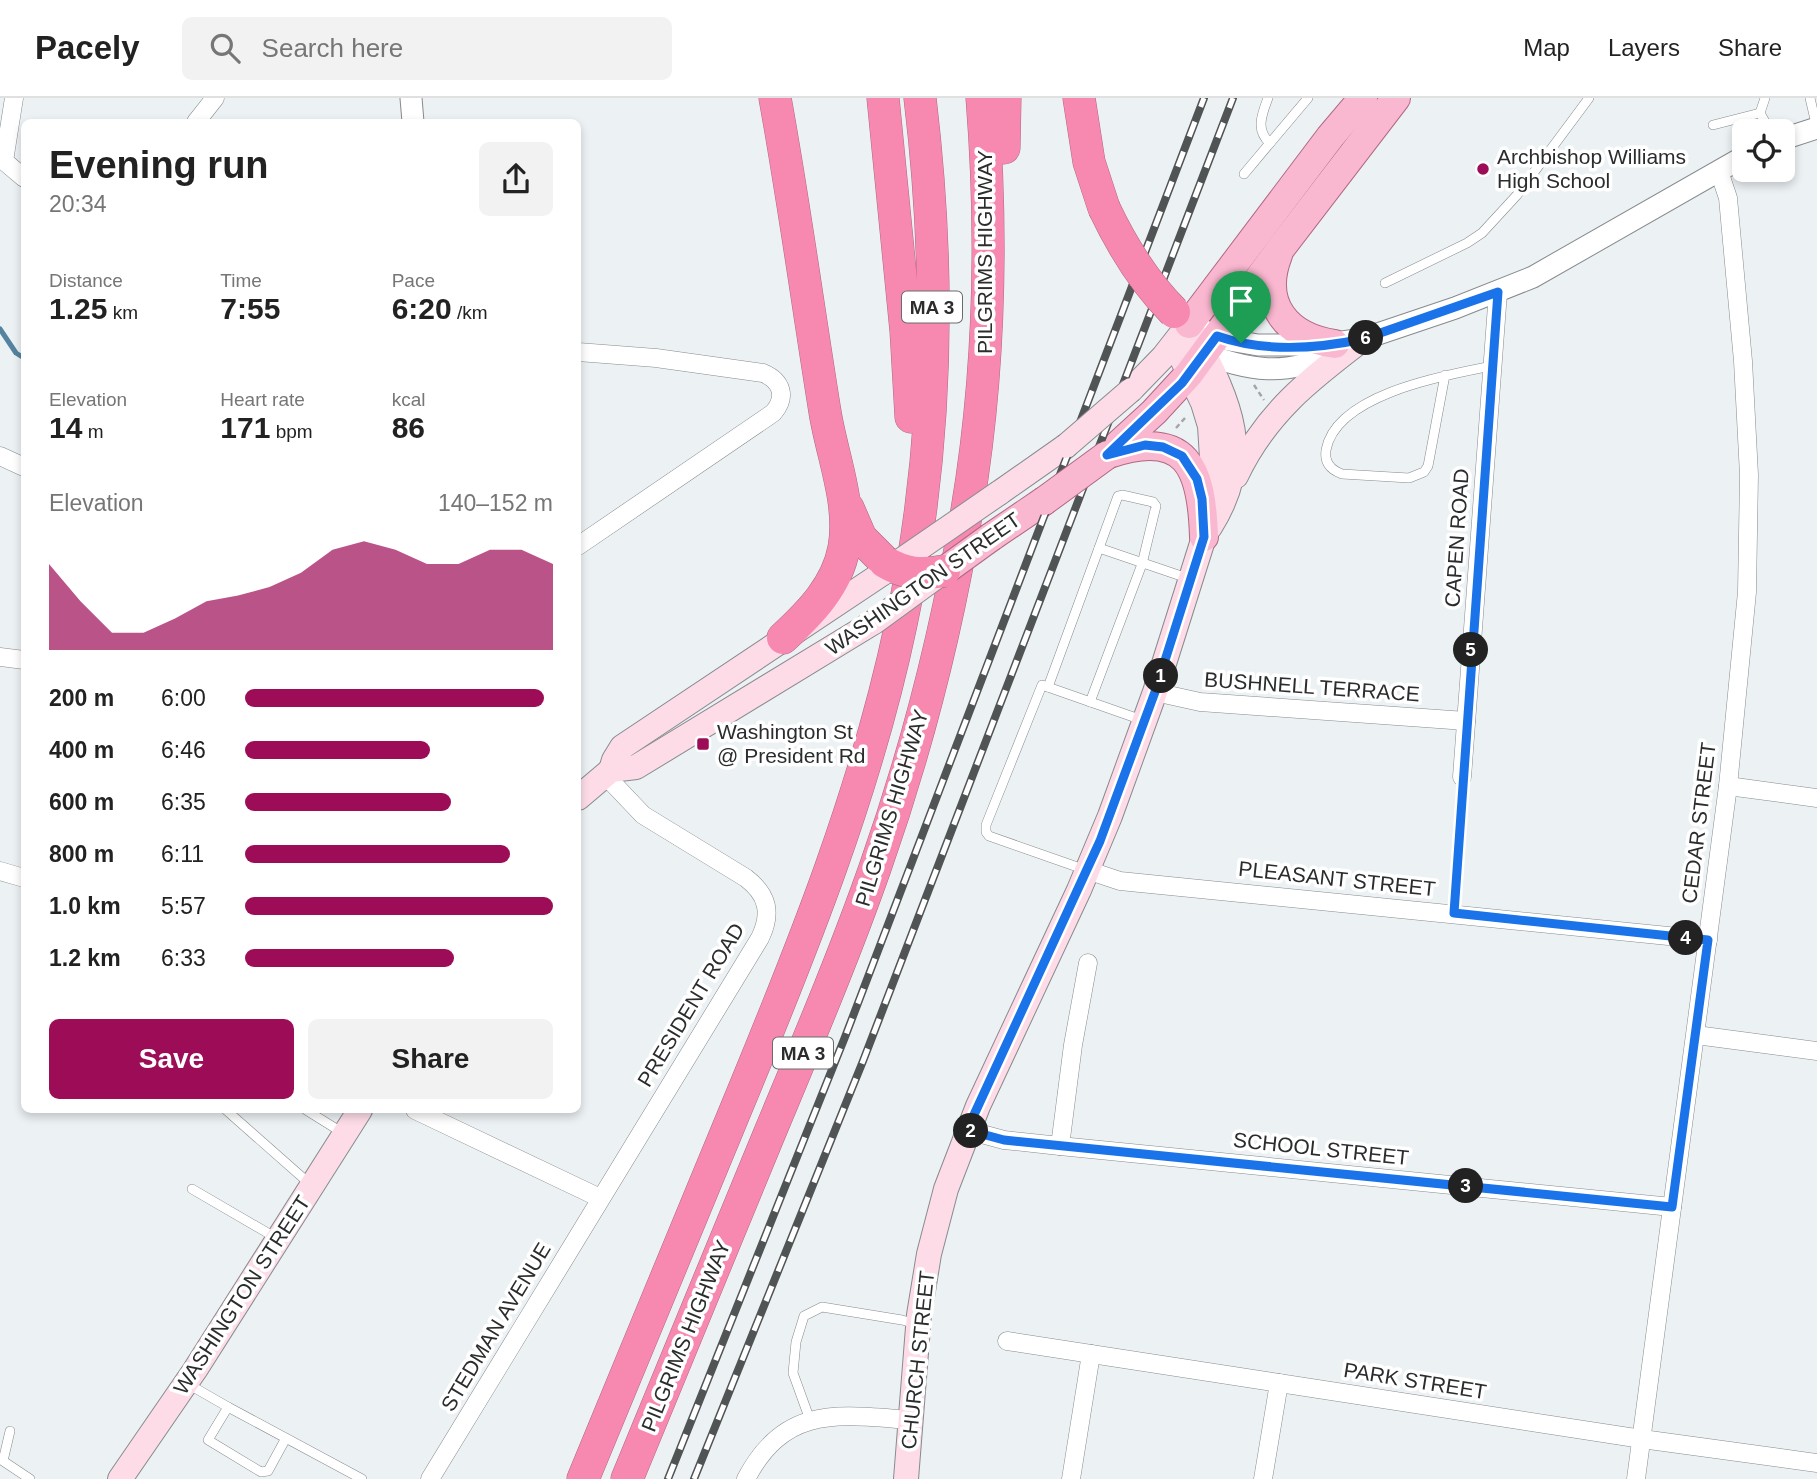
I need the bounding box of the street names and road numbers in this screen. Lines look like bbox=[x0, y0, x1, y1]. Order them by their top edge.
street label: PILGRIMS HIGHWAY bbox=[973, 150, 996, 354]
road number: MA 3 bbox=[902, 292, 962, 322]
street label: CAPEN ROAD bbox=[1440, 468, 1473, 608]
street label: WASHINGTON STREET bbox=[821, 507, 1025, 660]
street label: BUSHNELL TERRACE bbox=[1204, 667, 1421, 706]
street label: PILGRIMS HIGHWAY bbox=[851, 707, 932, 909]
street label: CEDAR STREET bbox=[1677, 741, 1720, 905]
street label: PLEASANT STREET bbox=[1237, 857, 1437, 900]
street label: PRESIDENT ROAD bbox=[633, 919, 748, 1091]
road number: MA 3 bbox=[773, 1037, 833, 1068]
street label: SCHOOL STREET bbox=[1232, 1128, 1410, 1169]
street label: WASHINGTON STREET bbox=[169, 1191, 315, 1398]
street label: PILGRIMS HIGHWAY bbox=[637, 1237, 734, 1435]
street label: STEDMAN AVENUE bbox=[436, 1238, 555, 1415]
street label: CHURCH STREET bbox=[897, 1269, 938, 1450]
street label: PARK STREET bbox=[1342, 1358, 1488, 1403]

